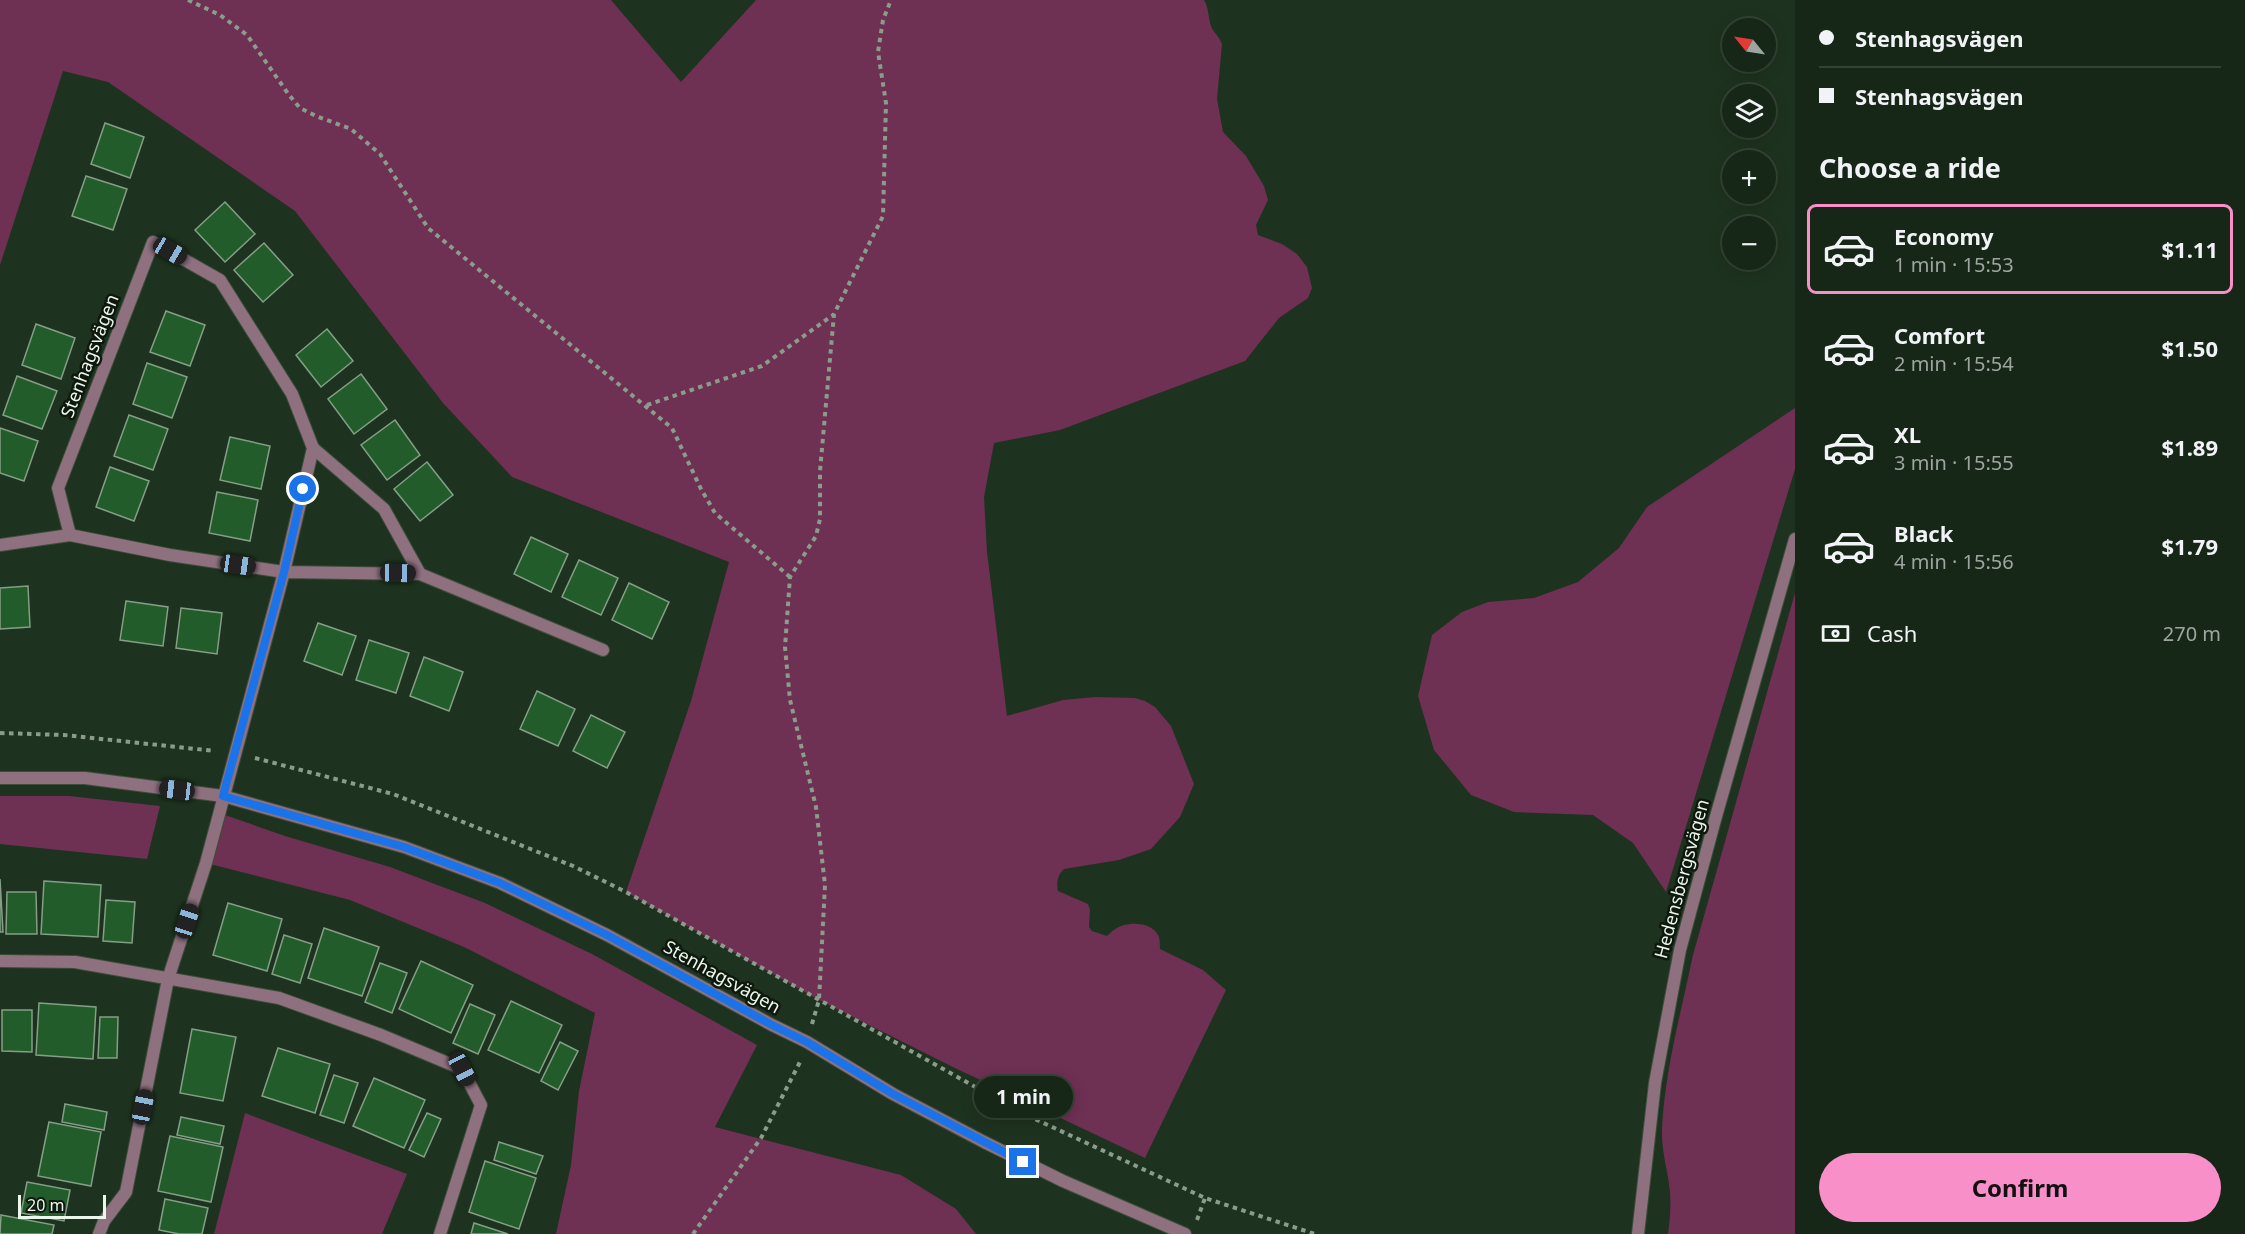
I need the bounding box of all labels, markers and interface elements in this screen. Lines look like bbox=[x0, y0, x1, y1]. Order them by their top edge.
north arrow bbox=[1722, 18, 1776, 72]
map controls bbox=[1722, 18, 1776, 270]
text: Stenhagsvägen bbox=[1855, 23, 2024, 53]
text: Stenhagsvägen bbox=[1855, 81, 2024, 111]
button: layers bbox=[1722, 84, 1776, 138]
text: Choose a ride bbox=[1819, 149, 2001, 186]
button: + bbox=[1722, 150, 1776, 204]
button: − bbox=[1722, 216, 1776, 270]
text: Economy bbox=[1894, 221, 1993, 251]
icon: car bbox=[1822, 222, 1876, 276]
car bbox=[150, 234, 190, 268]
text: $1.11 bbox=[2161, 234, 2218, 264]
text: 1 min · 15:53 bbox=[1894, 251, 2014, 278]
street label: Stenhagsvägen bbox=[55, 291, 124, 421]
text: Comfort bbox=[1894, 320, 1985, 350]
icon: car bbox=[1822, 321, 1876, 375]
text: $1.50 bbox=[2161, 333, 2218, 363]
text: 2 min · 15:54 bbox=[1894, 350, 2014, 377]
text: XL bbox=[1894, 419, 1921, 449]
icon: car bbox=[1822, 420, 1876, 474]
text: $1.89 bbox=[2161, 432, 2218, 462]
text: 3 min · 15:55 bbox=[1894, 449, 2014, 476]
route start bbox=[289, 475, 316, 502]
text: Black bbox=[1894, 518, 1953, 548]
icon: car bbox=[1822, 519, 1876, 573]
text: $1.79 bbox=[2161, 531, 2218, 561]
text: 4 min · 15:56 bbox=[1894, 548, 2014, 575]
car bbox=[219, 554, 257, 576]
car bbox=[380, 564, 416, 582]
icon: cash bbox=[1819, 617, 1852, 650]
text: Cash bbox=[1867, 618, 1917, 648]
text: 270 m bbox=[2163, 620, 2221, 647]
car bbox=[158, 779, 196, 801]
street label: Hedensbergsvägen bbox=[1648, 796, 1714, 961]
car bbox=[173, 901, 201, 941]
street label: Stenhagsvägen bbox=[660, 934, 785, 1018]
car bbox=[446, 1049, 478, 1089]
callout: 1 min bbox=[974, 1075, 1072, 1117]
text: 1 min bbox=[996, 1083, 1051, 1110]
car bbox=[131, 1088, 155, 1126]
route end bbox=[1009, 1148, 1036, 1175]
button: Confirm bbox=[1819, 1153, 2221, 1222]
scale bar bbox=[18, 1192, 106, 1220]
text: 20 m bbox=[27, 1194, 64, 1216]

